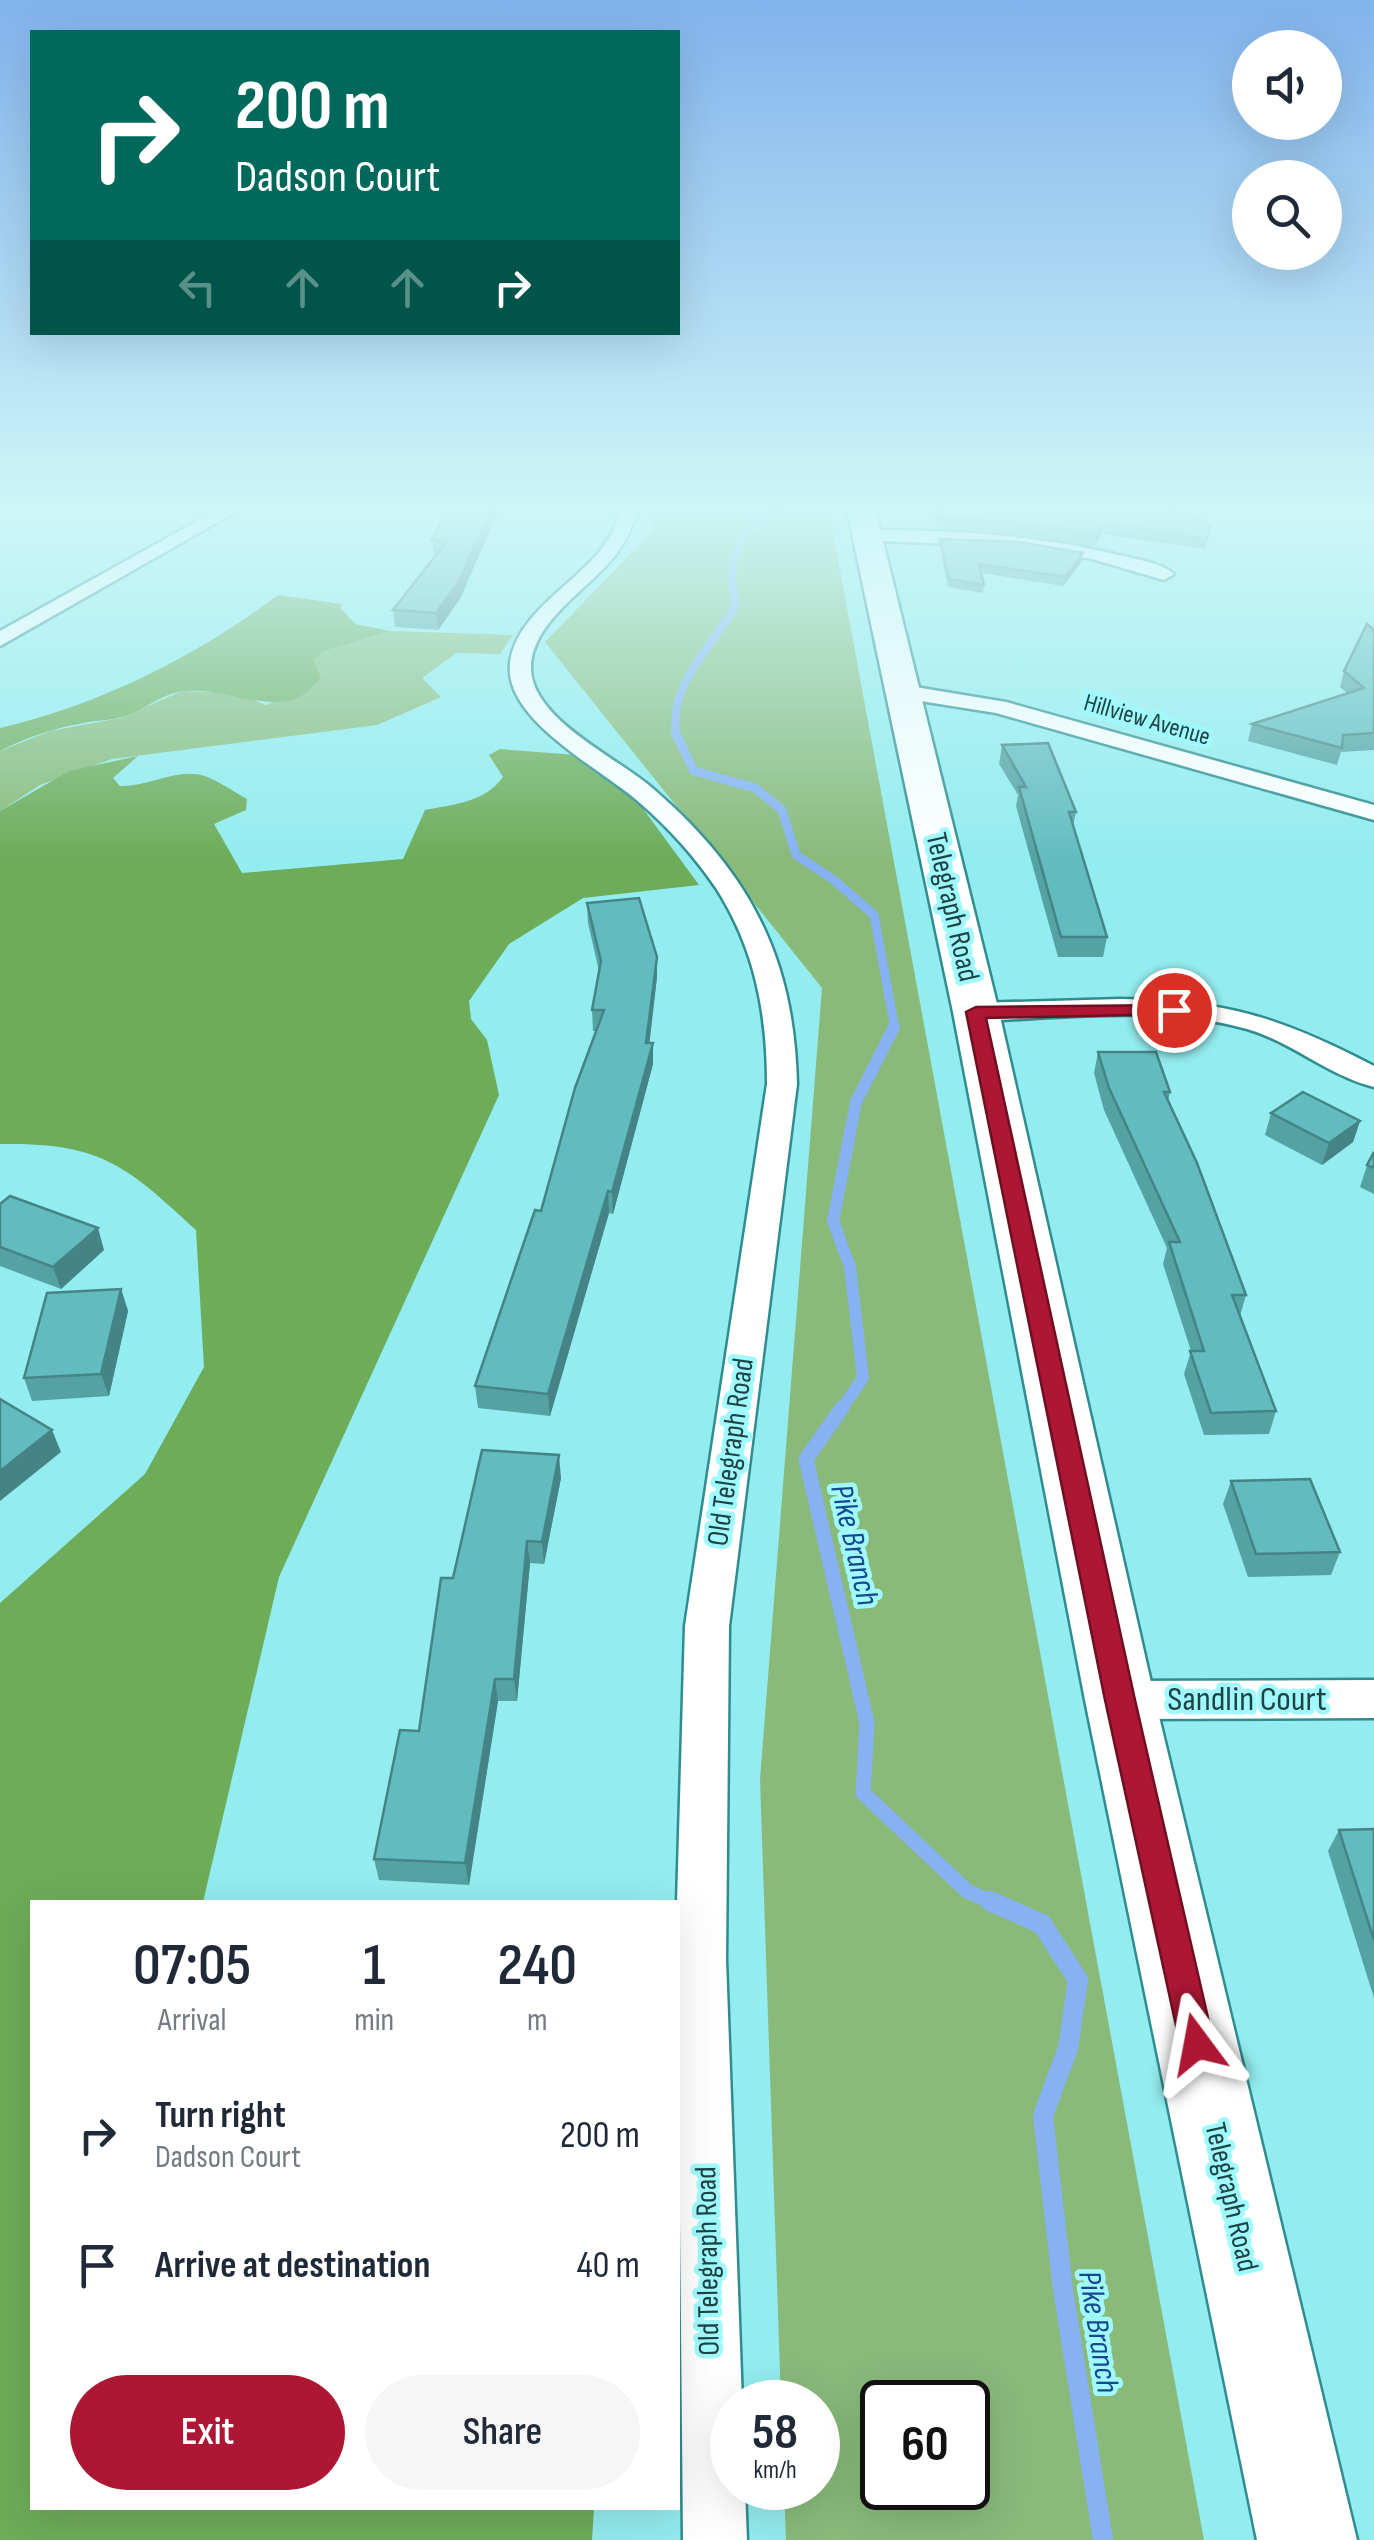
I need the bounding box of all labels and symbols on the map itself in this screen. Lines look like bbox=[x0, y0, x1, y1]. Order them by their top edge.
street label: Hillview Avenue bbox=[1080, 687, 1214, 753]
street label: Telegraph Road bbox=[917, 829, 987, 985]
pin bbox=[1132, 968, 1217, 1053]
street label: Old Telegraph Road bbox=[700, 1356, 762, 1548]
water label: Pike Branch bbox=[821, 1481, 887, 1609]
street label: Sandlin Court bbox=[1167, 1678, 1327, 1721]
position arrow bbox=[1145, 1992, 1249, 2096]
street label: Telegraph Road bbox=[1196, 2119, 1266, 2275]
street label: Old Telegraph Road bbox=[688, 2166, 728, 2356]
water label: Pike Branch bbox=[1069, 2268, 1127, 2396]
speed limit sign: 60 bbox=[860, 2380, 990, 2510]

